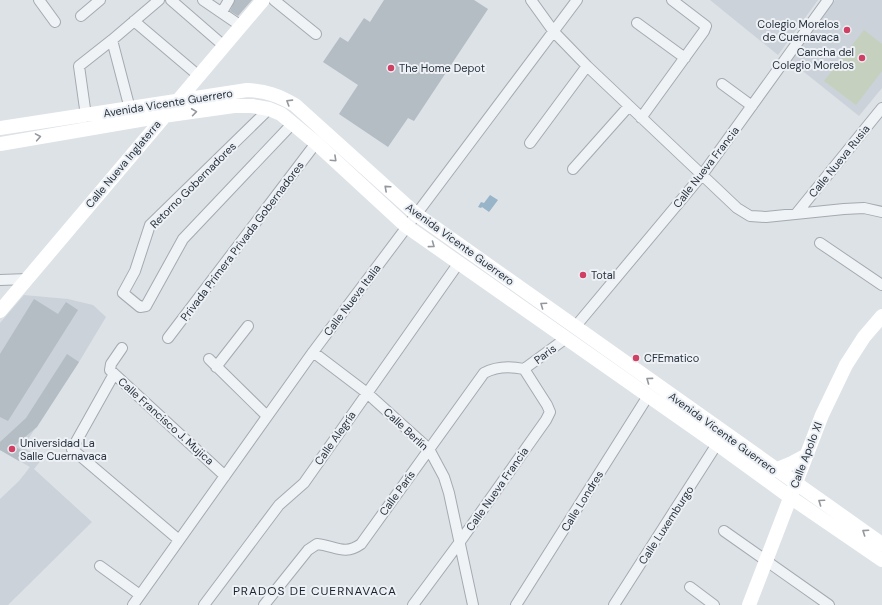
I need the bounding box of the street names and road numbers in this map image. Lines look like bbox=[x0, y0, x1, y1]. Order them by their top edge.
street label: Avenida Vicente Guerrero bbox=[102, 86, 234, 120]
street label: Calle Nueva Inglaterra bbox=[82, 117, 164, 211]
street label: Calle Nueva Rusia bbox=[805, 122, 873, 200]
street label: Calle Nueva Francia bbox=[670, 123, 742, 211]
street label: Retorno Gobernadores bbox=[147, 139, 239, 231]
street label: Privada Primera Privada Gobernadores bbox=[177, 158, 307, 324]
street label: Avenida Vicente Guerrero bbox=[403, 200, 517, 288]
street label: Calle Nueva Italia bbox=[320, 261, 384, 339]
street label: Paris bbox=[531, 341, 559, 367]
street label: Calle Francisco J. Mujica bbox=[115, 374, 217, 468]
street label: Avenida Vicente Guerrero bbox=[666, 389, 780, 477]
street label: Calle Berlín bbox=[381, 405, 431, 453]
street label: Calle Alegría bbox=[311, 408, 359, 468]
street label: Calle Apolo XI bbox=[787, 420, 825, 490]
street label: Calle Nueva Francia bbox=[463, 444, 531, 534]
street label: Calle París bbox=[376, 468, 418, 518]
street label: Calle Londres bbox=[558, 468, 606, 534]
street label: Calle Luxemburgo bbox=[635, 483, 697, 567]

